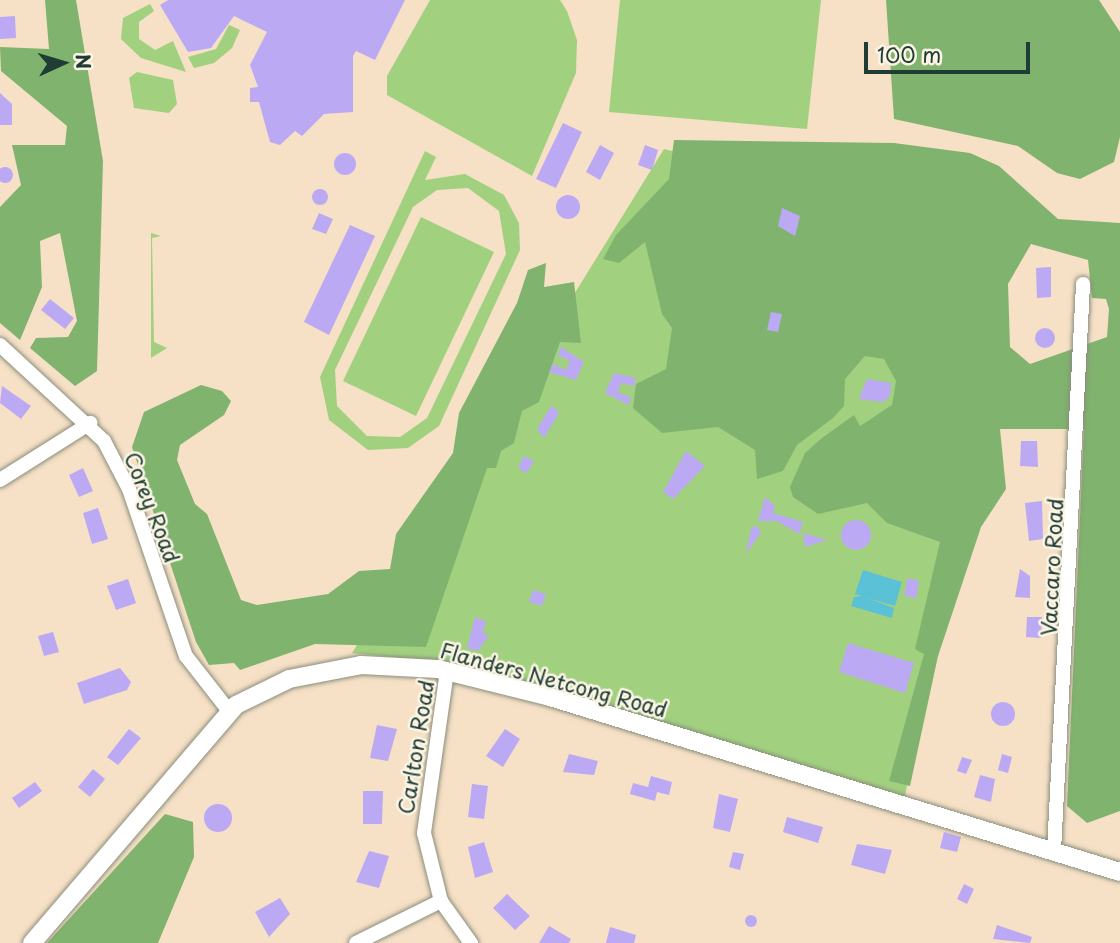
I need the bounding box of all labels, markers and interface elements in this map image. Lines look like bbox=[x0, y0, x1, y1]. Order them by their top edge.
north arrow bbox=[28, 28, 98, 98]
scale bar bbox=[868, 28, 1034, 72]
text: 100 m bbox=[877, 38, 941, 70]
text: N bbox=[69, 53, 98, 70]
street label: Corey Road bbox=[120, 448, 186, 566]
street label: Vaccaro Road bbox=[1035, 497, 1067, 637]
street label: Flanders Netcong Road bbox=[437, 636, 671, 722]
street label: Carlton Road bbox=[392, 679, 438, 815]

